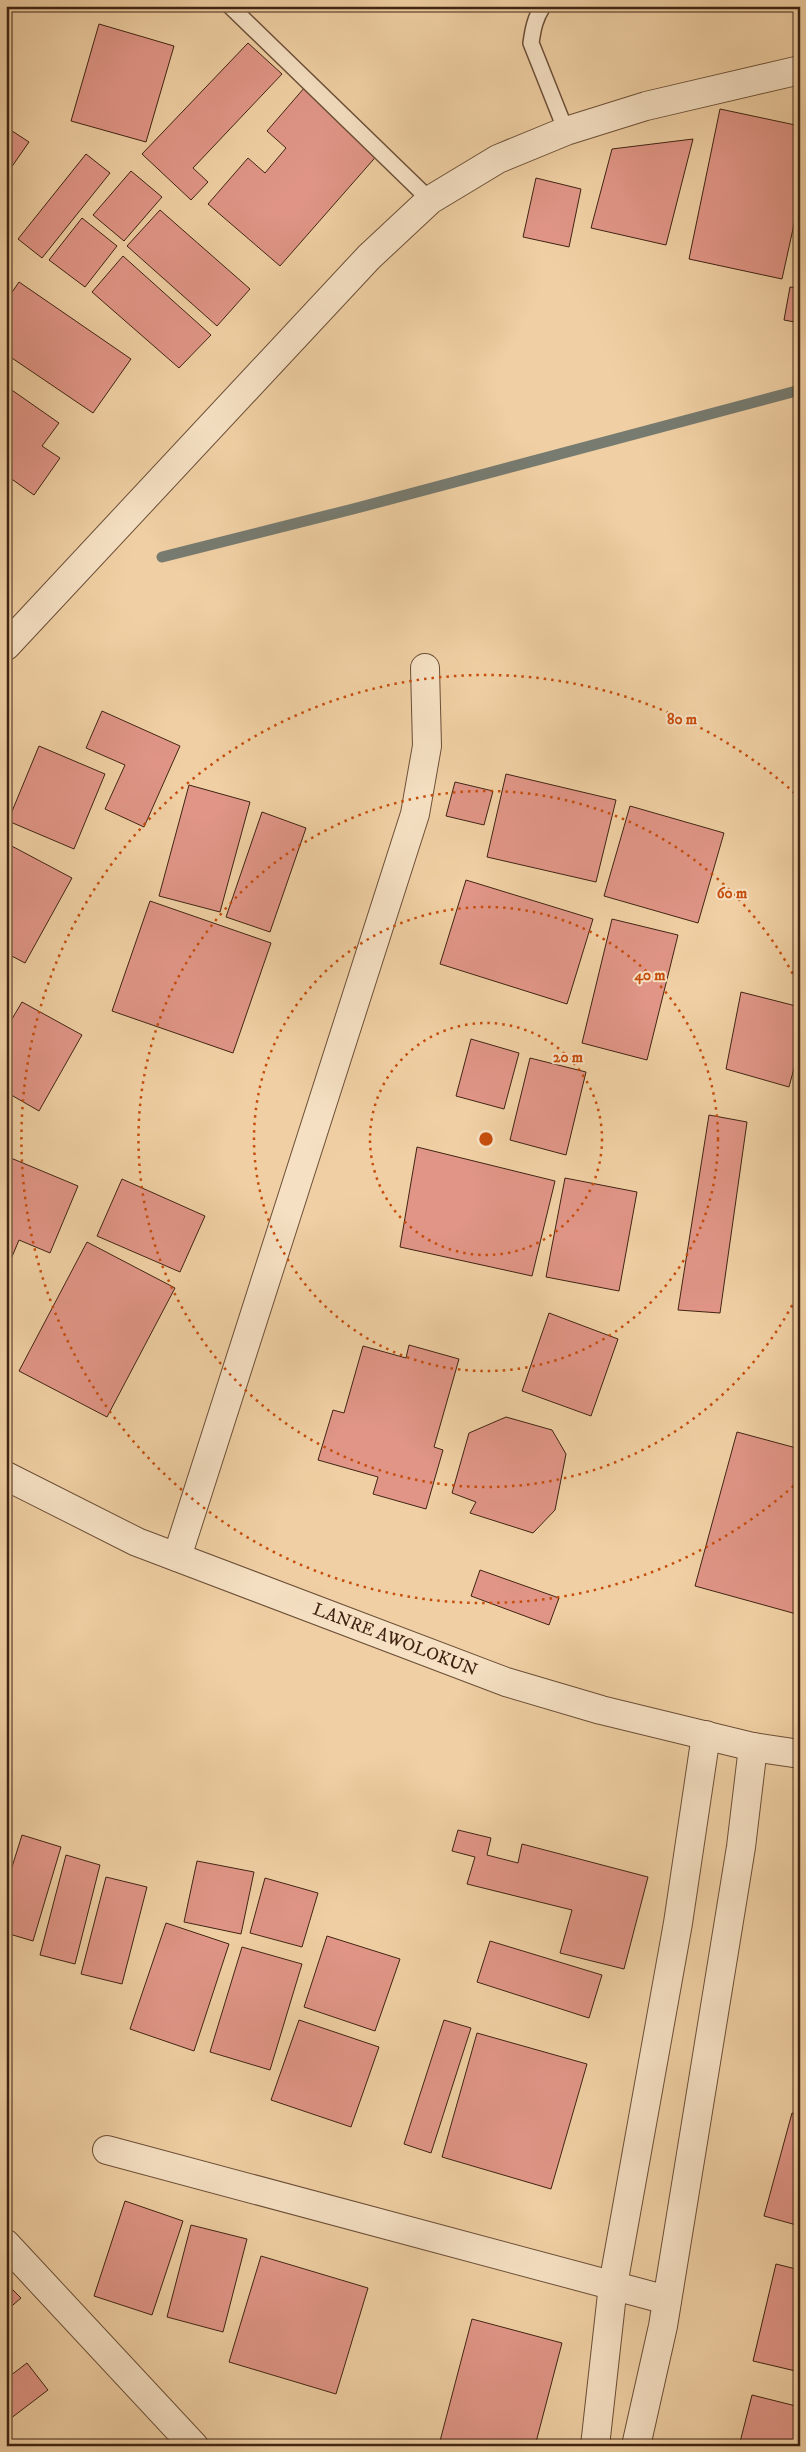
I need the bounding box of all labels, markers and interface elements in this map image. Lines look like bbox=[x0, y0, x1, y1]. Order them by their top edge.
text: 80 m bbox=[667, 710, 698, 729]
text: 60 m bbox=[717, 884, 748, 903]
text: 40 m bbox=[633, 966, 666, 985]
text: 20 m bbox=[553, 1048, 584, 1067]
centre of rings bbox=[477, 1130, 495, 1148]
street label: LANRE AWOLOKUN bbox=[310, 1598, 481, 1682]

